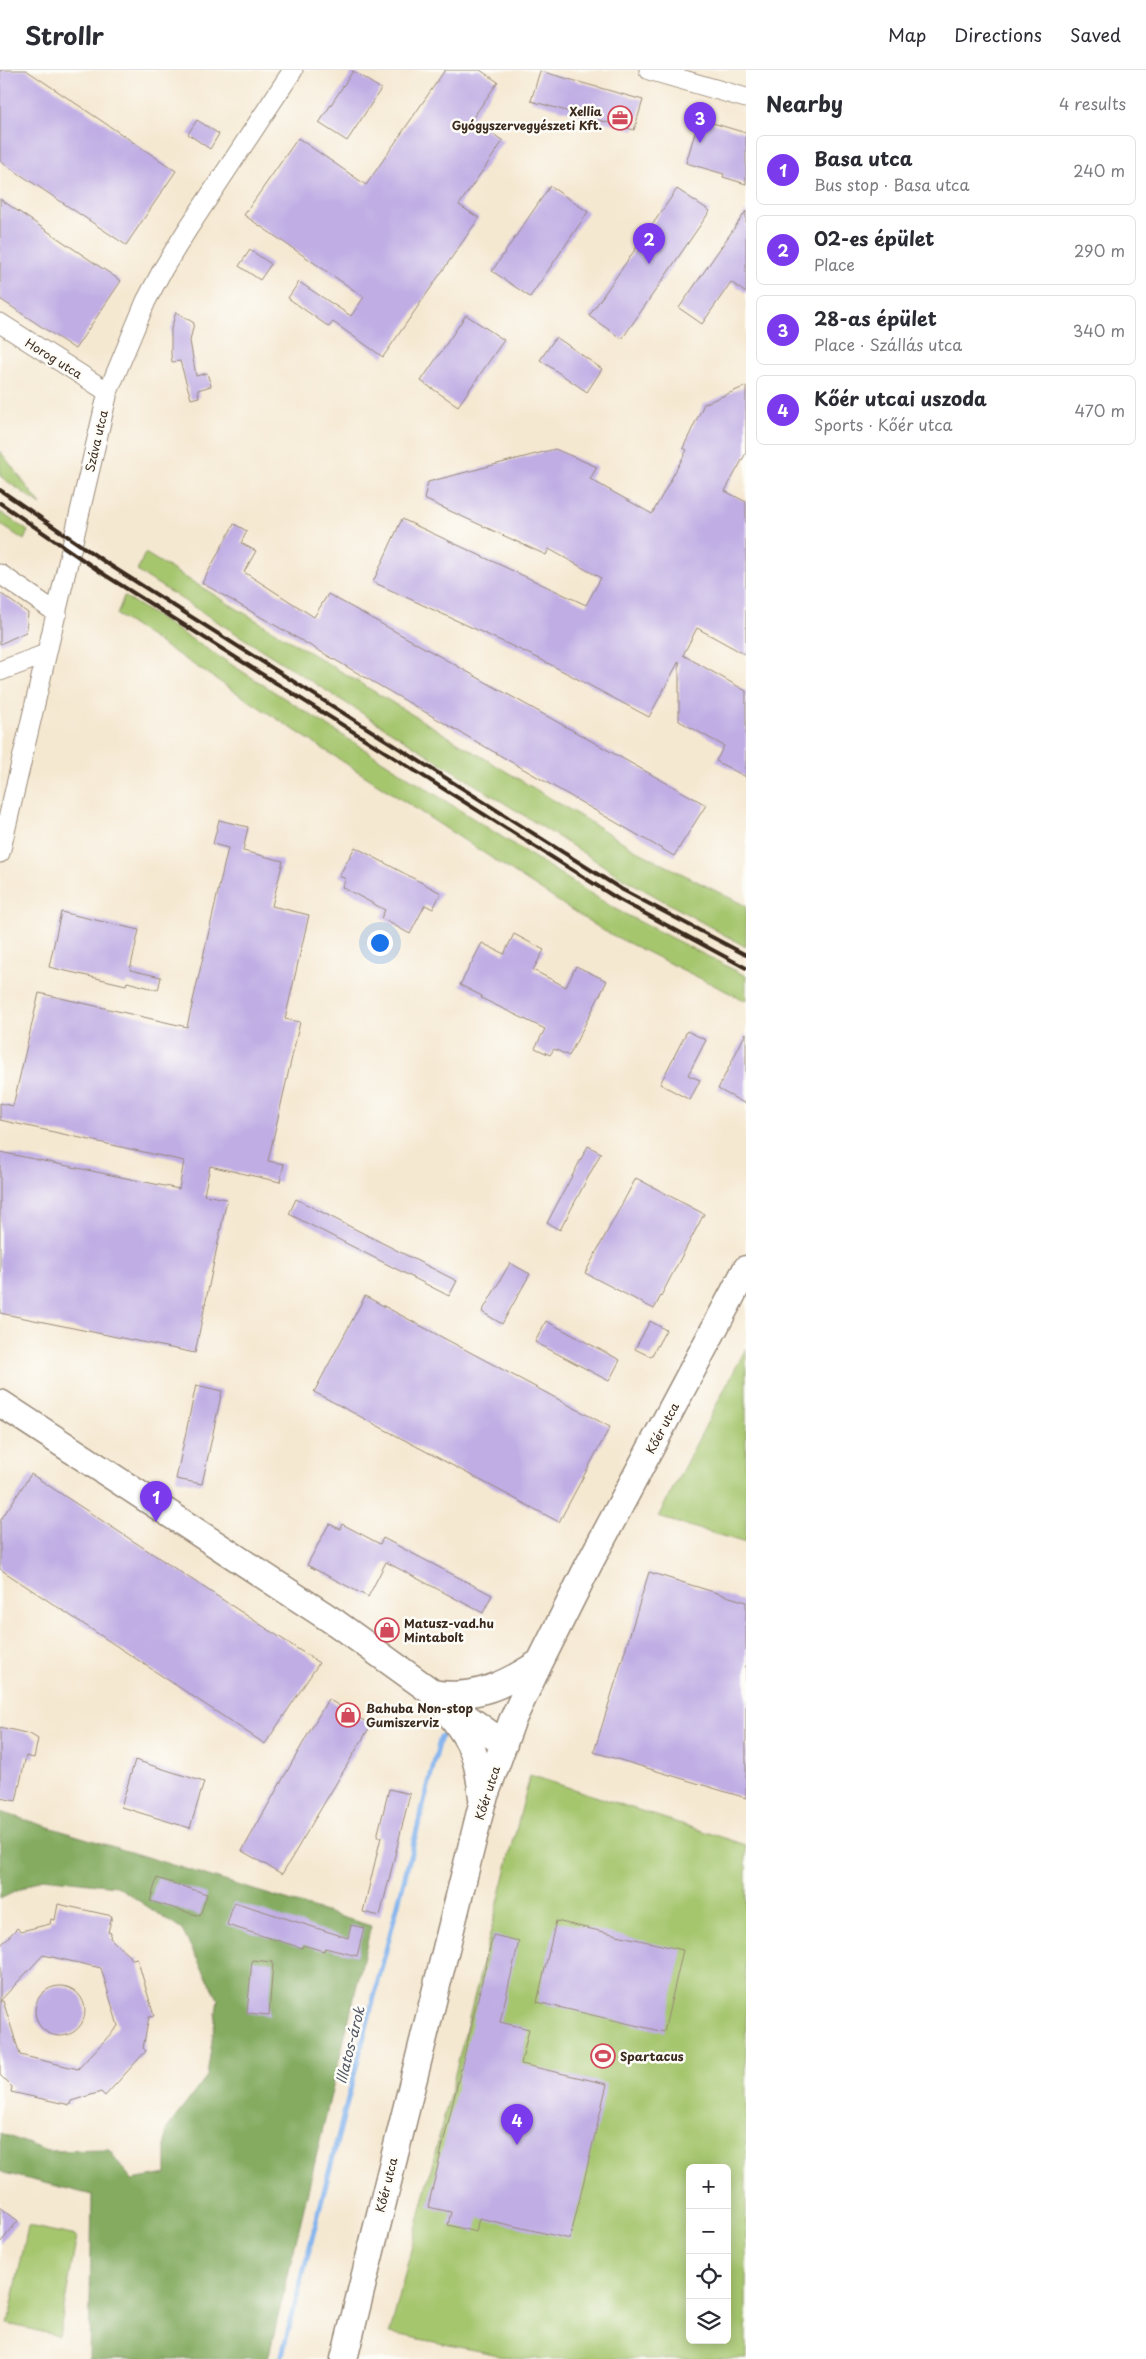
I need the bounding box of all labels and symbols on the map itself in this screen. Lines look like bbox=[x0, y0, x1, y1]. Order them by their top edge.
place label: Xellia Gyógyszervegyészeti Kft. bbox=[452, 102, 603, 134]
pin: 3 bbox=[684, 102, 716, 143]
office icon: Xellia Gyógyszervegyészeti Kft. bbox=[607, 105, 633, 131]
pin: 2 bbox=[633, 223, 665, 264]
street label: Horog utca bbox=[22, 333, 87, 383]
street label: Száva utca bbox=[80, 408, 112, 474]
your location bbox=[367, 930, 393, 956]
street label: Kőér utca bbox=[641, 1399, 683, 1457]
pin: 1 bbox=[140, 1481, 172, 1522]
place label: Matusz-vad.hu Mintabolt bbox=[404, 1614, 494, 1646]
shop icon: Matusz-vad.hu Mintabolt bbox=[374, 1617, 400, 1643]
place label: Bahuba Non-stop Gumiszerviz bbox=[366, 1699, 473, 1731]
shop icon: Bahuba Non-stop Gumiszerviz bbox=[335, 1702, 361, 1728]
street label: Kőér utca bbox=[470, 1763, 504, 1822]
water label: Illatos-árok bbox=[330, 2004, 370, 2086]
sports icon: Spartacus bbox=[590, 2043, 616, 2069]
place label: Spartacus bbox=[620, 2047, 684, 2065]
pin: 4 bbox=[501, 2104, 533, 2145]
street label: Kőér utca bbox=[371, 2155, 402, 2214]

